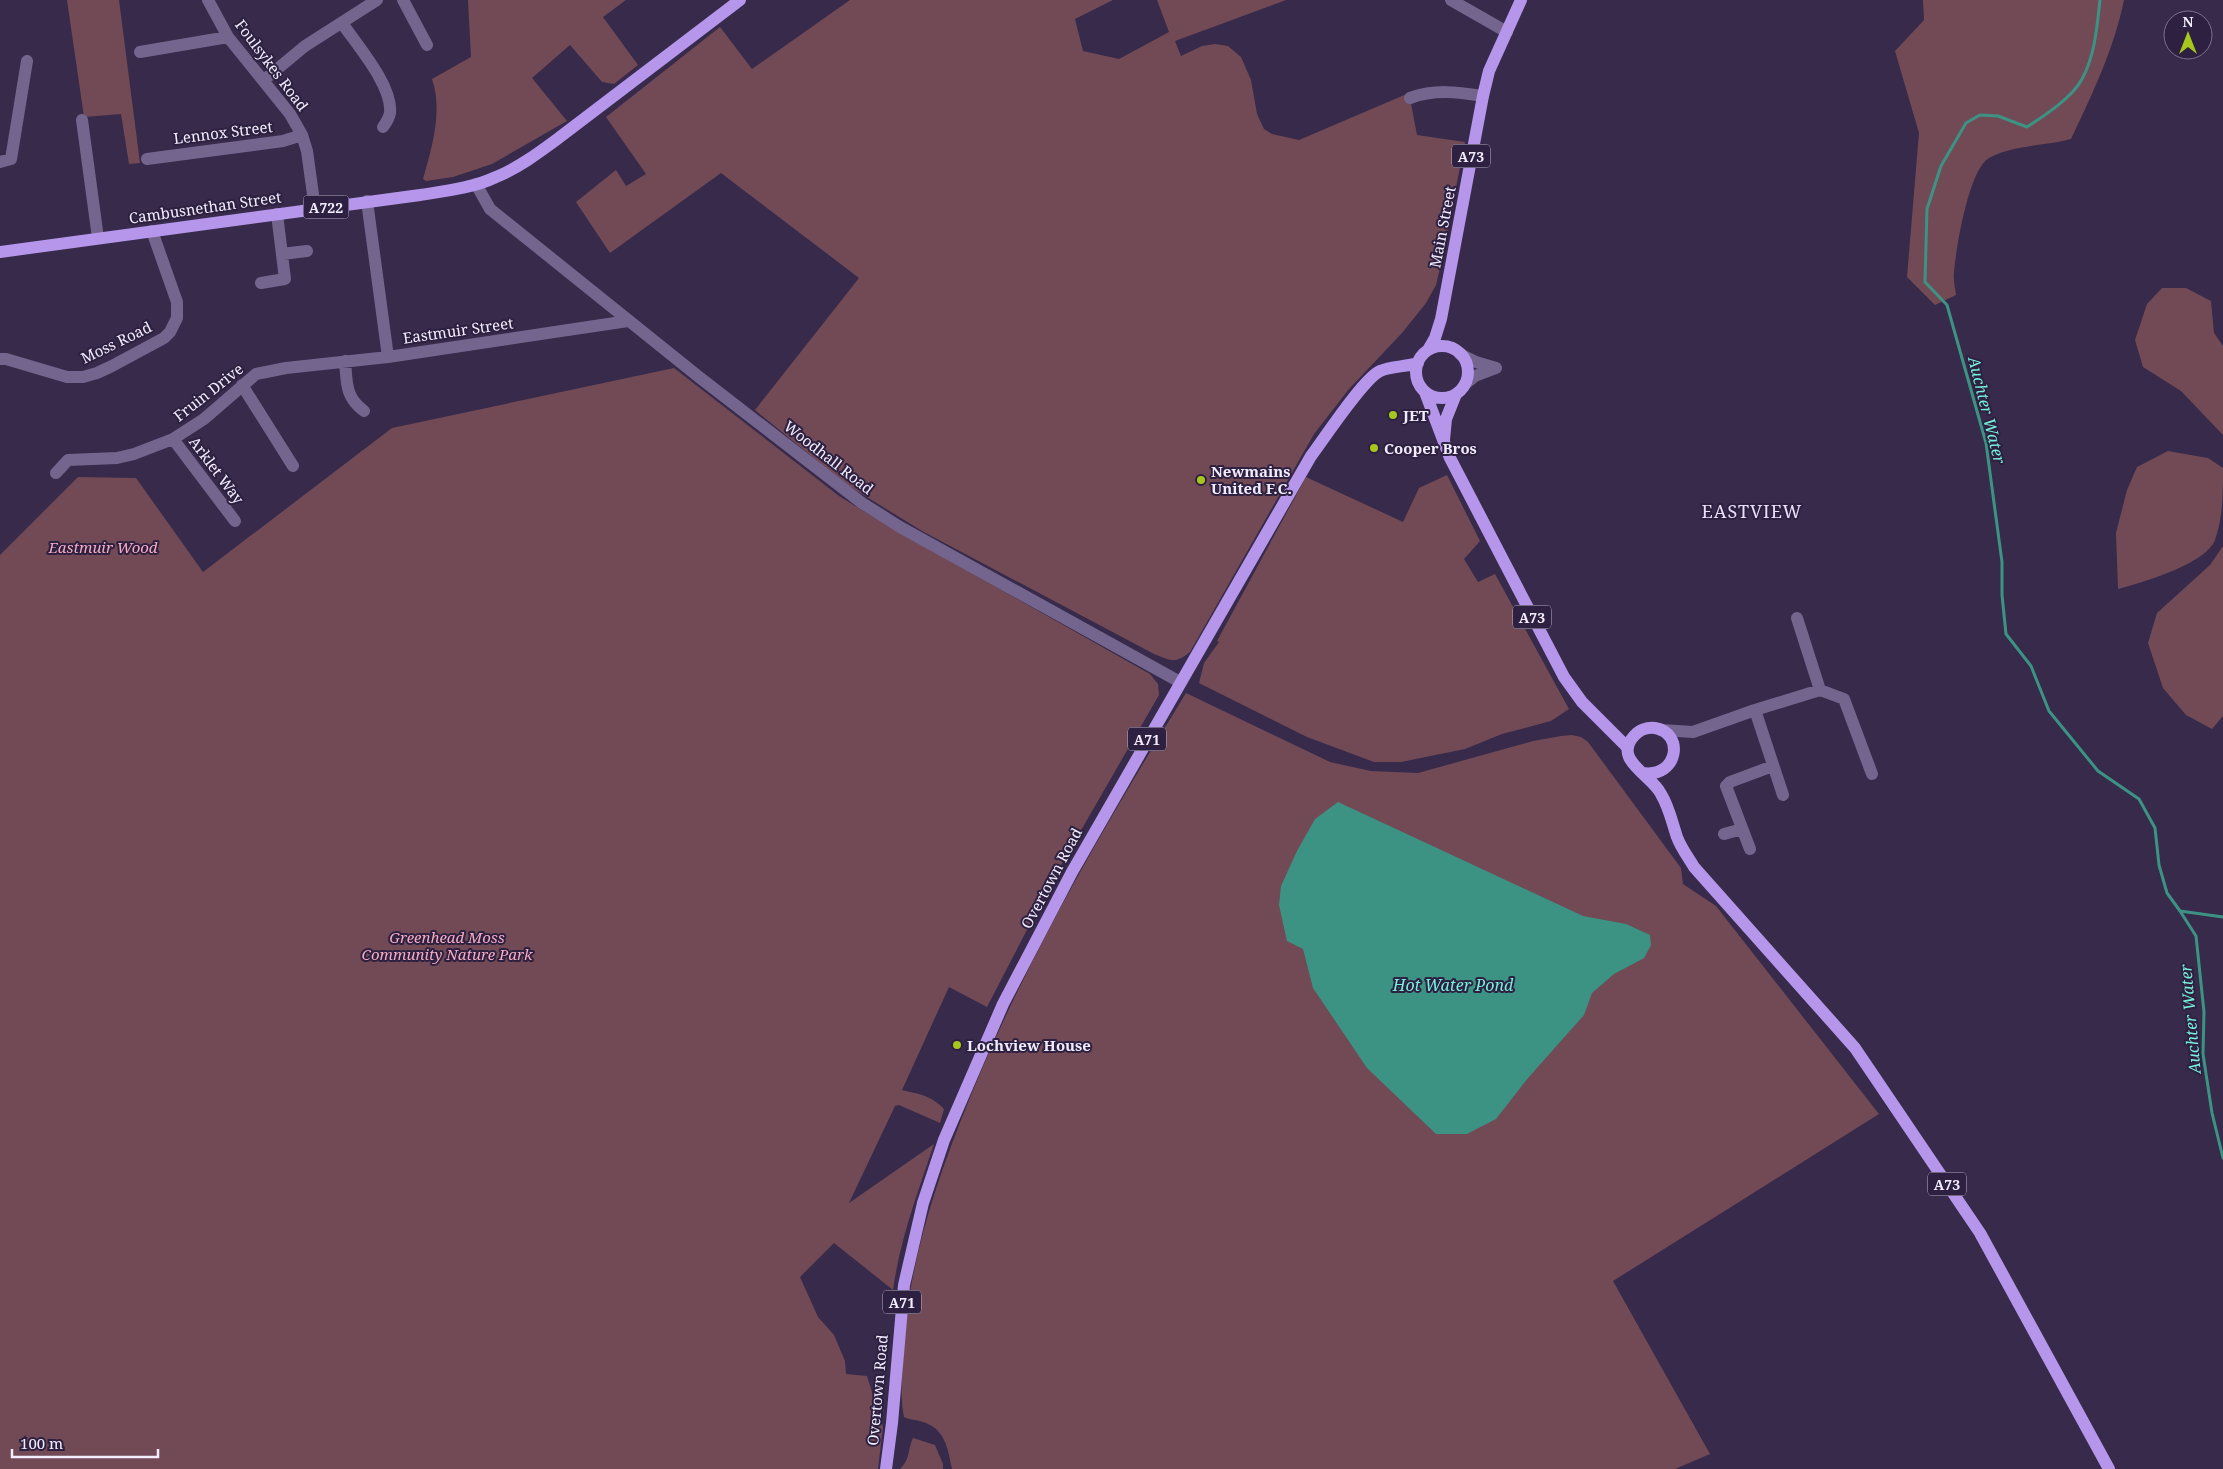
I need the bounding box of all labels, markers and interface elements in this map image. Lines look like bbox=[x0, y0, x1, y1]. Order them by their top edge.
north arrow bbox=[2163, 10, 2213, 60]
text: N bbox=[2182, 12, 2194, 31]
street label: Foulsykes Road bbox=[231, 15, 313, 115]
street label: Lennox Street bbox=[172, 116, 274, 148]
road number: A73 bbox=[1452, 144, 1490, 168]
street label: Main Street bbox=[1424, 184, 1460, 270]
street label: Cambusnethan Street bbox=[128, 186, 282, 228]
road number: A722 bbox=[304, 196, 348, 218]
street label: Eastmuir Street bbox=[402, 312, 514, 348]
street label: Moss Road bbox=[77, 316, 155, 368]
water label: Auchter Water bbox=[1963, 353, 2011, 466]
street label: Fruin Drive bbox=[169, 358, 247, 426]
place label: JET bbox=[1402, 405, 1429, 425]
marker: JET bbox=[1387, 409, 1399, 421]
street label: Woodhall Road bbox=[780, 416, 878, 498]
street label: Arklet Way bbox=[185, 432, 249, 508]
place label: Cooper Bros bbox=[1384, 438, 1477, 458]
marker: Cooper Bros bbox=[1368, 442, 1380, 454]
place label: Newmains United F.C. bbox=[1211, 461, 1292, 498]
marker: Newmains United F.C. bbox=[1195, 474, 1207, 486]
district label: EASTVIEW bbox=[1702, 499, 1802, 523]
park label: Eastmuir Wood bbox=[47, 537, 158, 557]
road number: A73 bbox=[1513, 606, 1551, 628]
road number: A71 bbox=[1128, 728, 1166, 751]
street label: Overtown Road bbox=[1016, 824, 1086, 932]
park label: Greenhead Moss Community Nature Park bbox=[362, 927, 533, 964]
water label: Auchter Water bbox=[2174, 963, 2206, 1076]
water label: Hot Water Pond bbox=[1392, 974, 1514, 996]
place label: Lochview House bbox=[967, 1035, 1091, 1055]
marker: Lochview House bbox=[951, 1039, 963, 1051]
road number: A73 bbox=[1928, 1172, 1966, 1196]
road number: A71 bbox=[883, 1290, 921, 1314]
street label: Overtown Road bbox=[862, 1334, 892, 1446]
scale bar bbox=[12, 1426, 159, 1458]
text: 100 m bbox=[20, 1433, 63, 1453]

